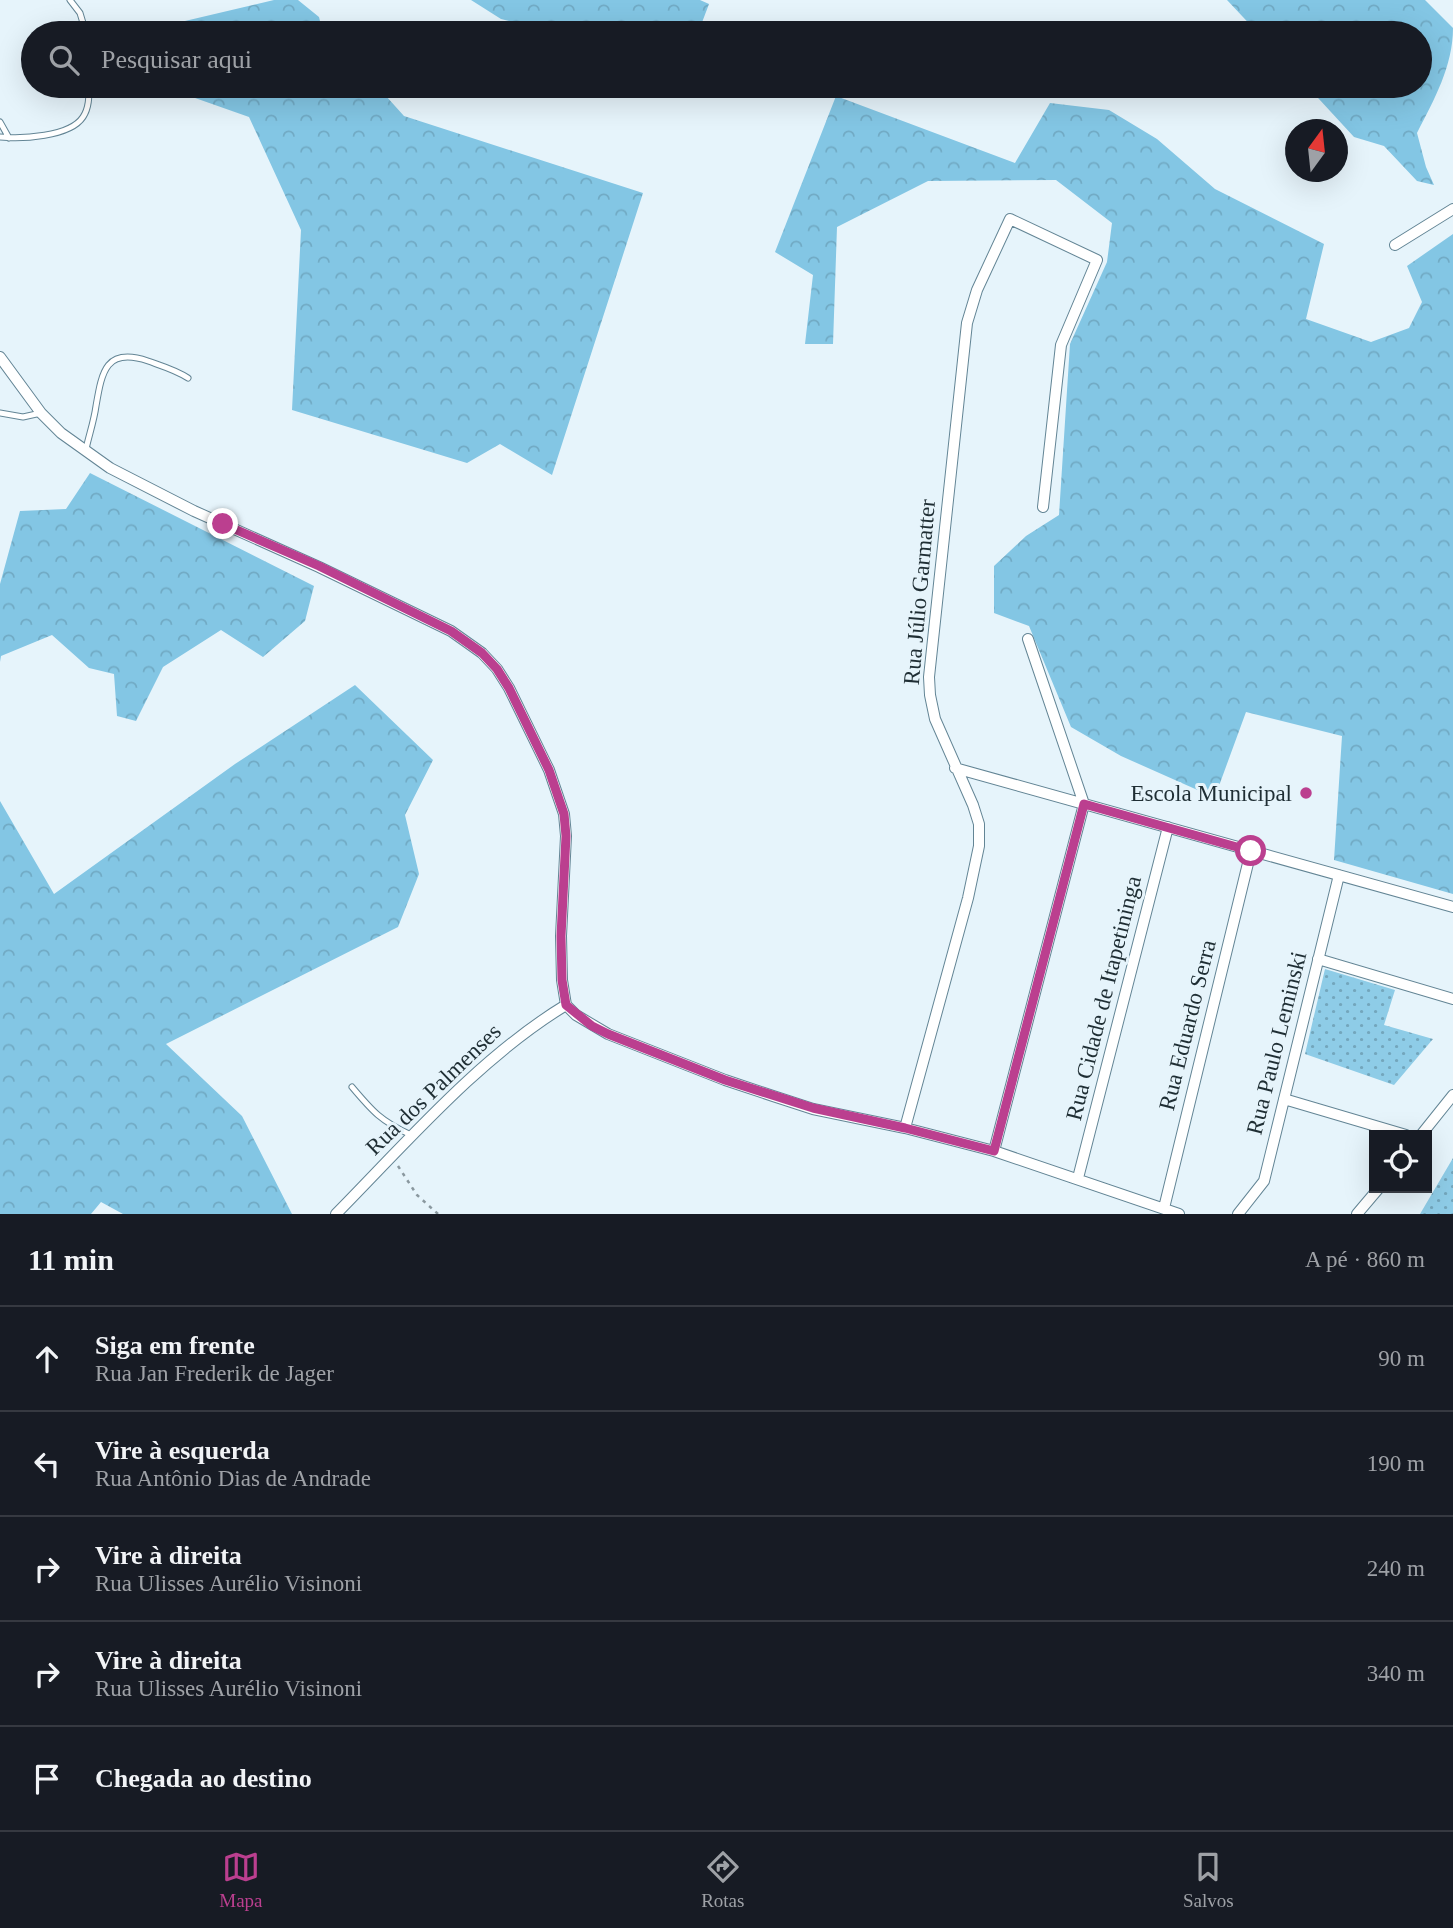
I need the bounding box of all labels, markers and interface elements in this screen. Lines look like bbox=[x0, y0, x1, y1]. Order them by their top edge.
search box bbox=[21, 21, 1432, 98]
icon: search bbox=[45, 41, 83, 79]
text: Pesquisar aqui bbox=[101, 45, 252, 74]
north arrow bbox=[1285, 119, 1348, 182]
street label: Rua Júlio Garmatter bbox=[899, 498, 940, 686]
route end bbox=[207, 508, 238, 539]
place label: Escola Municipal bbox=[1130, 781, 1292, 806]
marker: Escola Municipal bbox=[1298, 785, 1314, 801]
route start bbox=[1235, 835, 1266, 866]
street label: Rua Cidade de Itapetininga bbox=[1061, 873, 1146, 1123]
street label: Rua Eduardo Serra bbox=[1154, 937, 1221, 1113]
street label: Rua Paulo Leminski bbox=[1242, 949, 1311, 1137]
street label: Rua dos Palmenses bbox=[361, 1019, 506, 1160]
map controls bbox=[1369, 1130, 1432, 1193]
button: locate bbox=[1369, 1130, 1432, 1193]
text: 11 min bbox=[28, 1243, 114, 1276]
text: A pé · 860 m bbox=[1305, 1247, 1425, 1272]
text: Siga em frente bbox=[95, 1331, 255, 1360]
icon: ahead bbox=[28, 1340, 66, 1378]
text: 90 m bbox=[1378, 1346, 1425, 1371]
text: Rua Jan Frederik de Jager bbox=[95, 1361, 334, 1386]
text: Vire à esquerda bbox=[95, 1436, 270, 1465]
icon: left bbox=[28, 1445, 66, 1483]
text: 190 m bbox=[1367, 1451, 1425, 1476]
text: Rua Antônio Dias de Andrade bbox=[95, 1466, 371, 1491]
text: Vire à direita bbox=[95, 1541, 242, 1570]
icon: right bbox=[28, 1550, 66, 1588]
text: 240 m bbox=[1367, 1556, 1425, 1581]
text: Rua Ulisses Aurélio Visinoni bbox=[95, 1571, 362, 1596]
text: Vire à direita bbox=[95, 1646, 242, 1675]
icon: right bbox=[28, 1655, 66, 1693]
text: 340 m bbox=[1367, 1661, 1425, 1686]
text: Rua Ulisses Aurélio Visinoni bbox=[95, 1676, 362, 1701]
icon: arrive bbox=[28, 1760, 66, 1798]
text: Chegada ao destino bbox=[95, 1764, 312, 1793]
tab: Mapa bbox=[219, 1848, 263, 1912]
tab: Rotas bbox=[701, 1848, 744, 1912]
tab: Salvos bbox=[1183, 1848, 1234, 1912]

